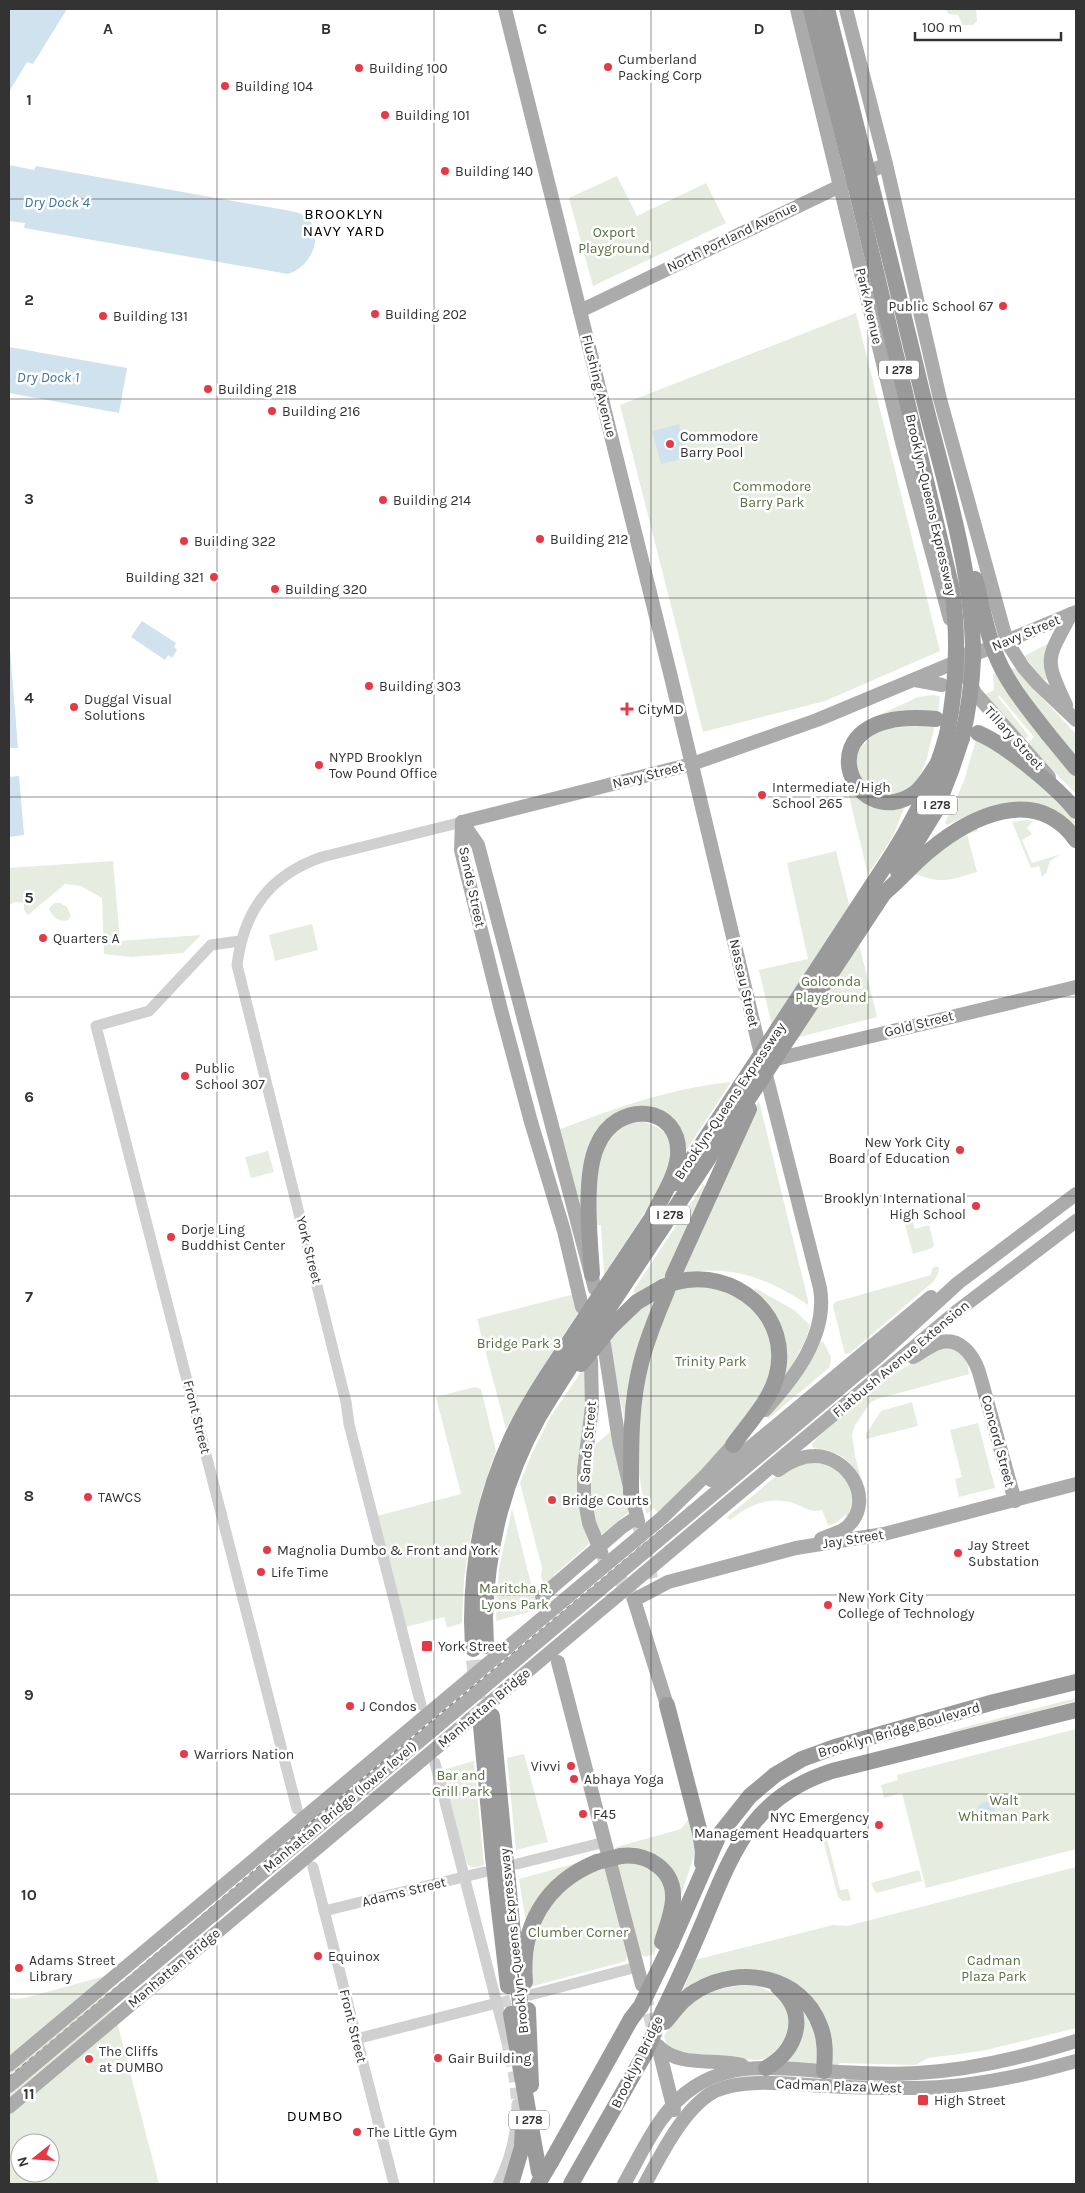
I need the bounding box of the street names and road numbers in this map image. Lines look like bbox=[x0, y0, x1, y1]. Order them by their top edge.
street label: North Portland Avenue bbox=[664, 198, 800, 276]
street label: Park Avenue bbox=[852, 266, 886, 346]
street label: Flushing Avenue bbox=[578, 333, 620, 439]
road number: I 278 bbox=[879, 360, 919, 380]
street label: Brooklyn-Queens Expressway bbox=[902, 412, 960, 598]
street label: Navy Street bbox=[989, 611, 1063, 655]
street label: Tillary Street bbox=[981, 703, 1047, 773]
street label: Navy Street bbox=[611, 758, 685, 792]
road number: I 278 bbox=[917, 796, 957, 814]
street label: Sands Street bbox=[455, 845, 489, 929]
street label: Nassau Street bbox=[726, 937, 762, 1029]
street label: Gold Street bbox=[883, 1007, 955, 1041]
street label: Brooklyn-Queens Expressway bbox=[671, 1019, 789, 1183]
road number: I 278 bbox=[650, 1206, 690, 1224]
street label: York Street bbox=[292, 1214, 326, 1286]
street label: Flatbush Avenue Extension bbox=[829, 1297, 973, 1421]
street label: Front Street bbox=[180, 1378, 214, 1456]
street label: Concord Street bbox=[978, 1393, 1018, 1489]
street label: Sands Street bbox=[576, 1400, 600, 1484]
street label: Jay Street bbox=[821, 1526, 885, 1552]
street label: Manhattan Bridge bbox=[434, 1664, 534, 1752]
street label: Brooklyn Bridge Boulevard bbox=[816, 1699, 982, 1761]
street label: Manhattan Bridge (lower level) bbox=[260, 1738, 420, 1876]
street label: Brooklyn-Queens Expressway bbox=[496, 1847, 532, 2035]
street label: Adams Street bbox=[360, 1873, 448, 1911]
street label: Manhattan Bridge bbox=[124, 1924, 224, 2012]
street label: Front Street bbox=[336, 1987, 370, 2065]
street label: Brooklyn Bridge bbox=[607, 2013, 667, 2111]
street label: Cadman Plaza West bbox=[776, 2075, 902, 2097]
road number: I 278 bbox=[509, 2110, 549, 2130]

